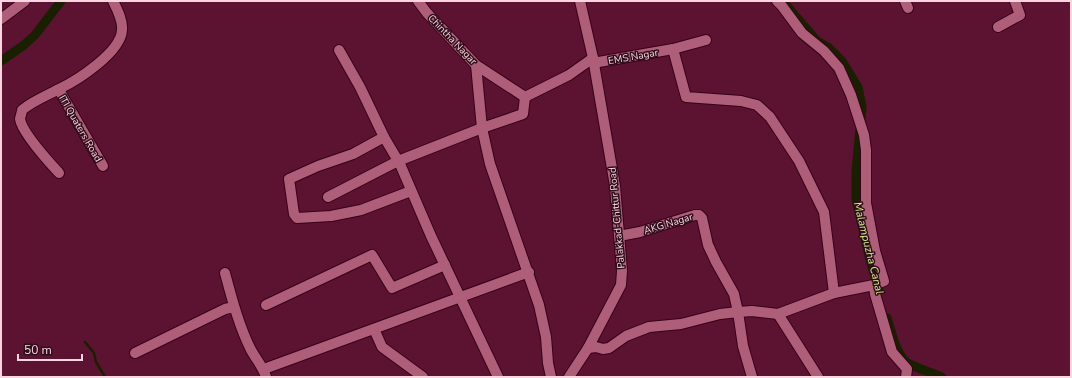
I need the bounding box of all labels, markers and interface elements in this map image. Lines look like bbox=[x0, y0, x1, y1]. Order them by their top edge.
street label: Chintha Nagar bbox=[425, 11, 480, 68]
street label: EMS Nagar bbox=[607, 46, 660, 68]
street label: ITI Quaters Road bbox=[55, 92, 105, 165]
street label: Palakkad-Chittur Road bbox=[606, 167, 628, 269]
water label: Malampuzha Canal bbox=[850, 200, 887, 296]
street label: AKG Nagar bbox=[642, 210, 695, 238]
scale bar bbox=[18, 336, 82, 362]
text: 50 m bbox=[24, 342, 52, 358]

